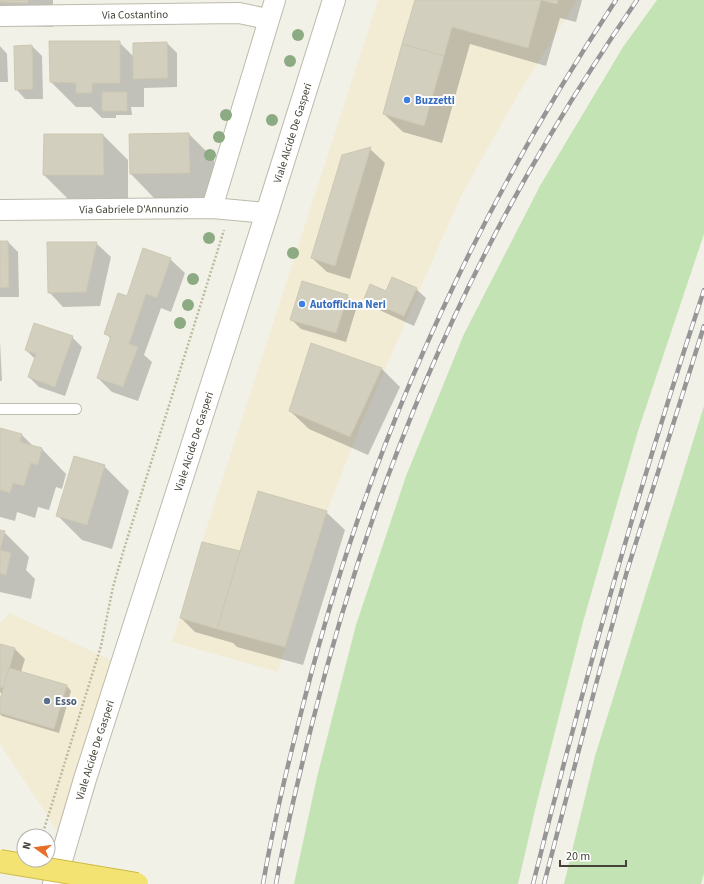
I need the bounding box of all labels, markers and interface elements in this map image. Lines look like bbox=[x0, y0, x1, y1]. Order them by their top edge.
street label: Via Costantino bbox=[102, 7, 168, 23]
street label: Viale Alcide De Gasperi bbox=[270, 81, 315, 185]
place label: Buzzetti bbox=[415, 93, 455, 108]
marker: Buzzetti bbox=[402, 95, 412, 105]
street label: Via Gabriele D'Annunzio bbox=[79, 201, 189, 217]
place label: Autofficina Neri bbox=[309, 297, 386, 312]
marker: Autofficina Neri bbox=[297, 299, 307, 309]
street label: Viale Alcide De Gasperi bbox=[171, 390, 217, 494]
place label: Esso bbox=[55, 694, 77, 709]
marker: Esso bbox=[42, 696, 52, 706]
street label: Viale Alcide De Gasperi bbox=[72, 698, 118, 802]
north arrow bbox=[16, 828, 56, 868]
text: N bbox=[19, 840, 35, 851]
scale bar bbox=[560, 842, 626, 868]
text: 20 m bbox=[566, 848, 590, 865]

